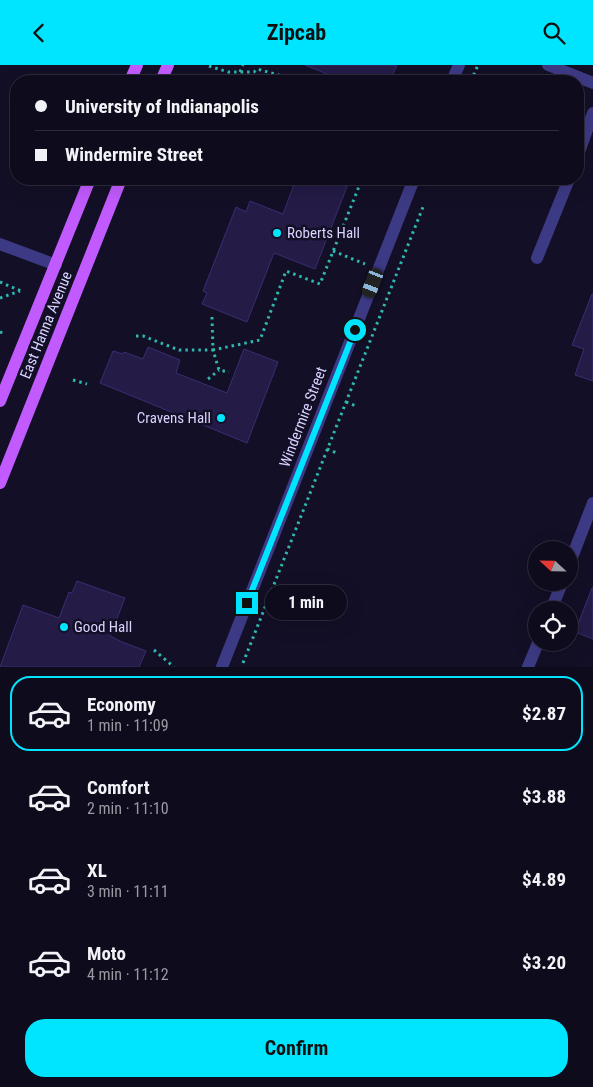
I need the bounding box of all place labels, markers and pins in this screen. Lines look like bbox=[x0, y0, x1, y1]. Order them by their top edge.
place label: Roberts Hall bbox=[287, 224, 360, 242]
marker: Roberts Hall bbox=[271, 227, 283, 239]
place label: Cravens Hall bbox=[137, 409, 211, 427]
marker: Cravens Hall bbox=[215, 412, 227, 424]
place label: Good Hall bbox=[74, 618, 132, 636]
marker: Good Hall bbox=[58, 621, 70, 633]

